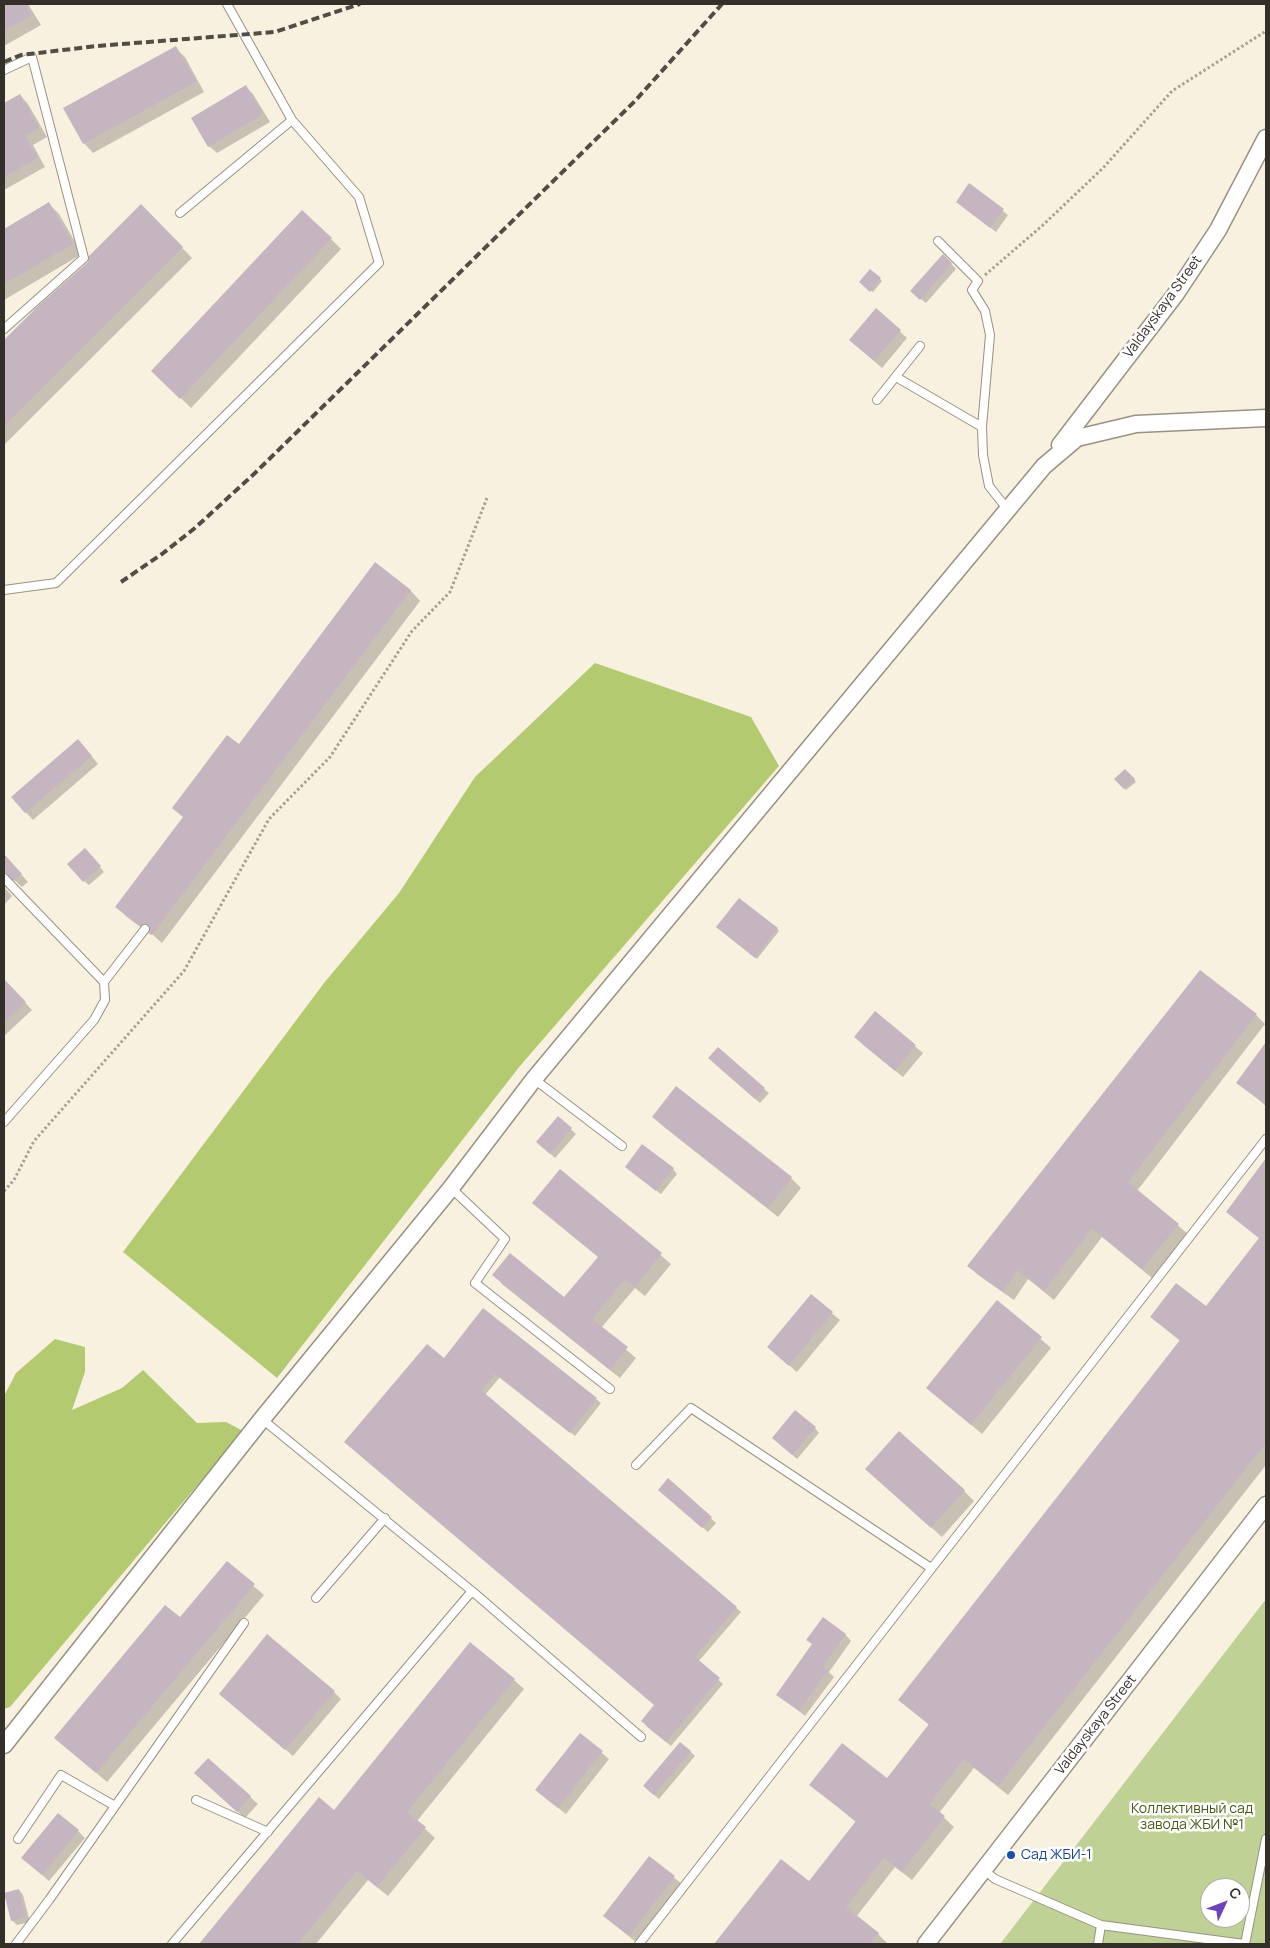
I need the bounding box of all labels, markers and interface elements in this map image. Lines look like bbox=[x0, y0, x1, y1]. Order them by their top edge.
street label: Valdayskaya Street bbox=[1120, 253, 1206, 361]
street label: Valdayskaya Street bbox=[1052, 1672, 1140, 1778]
park label: Коллективный сад завода ЖБИ №1 bbox=[1131, 1801, 1253, 1834]
place label: Сад ЖБИ-1 bbox=[1021, 1847, 1092, 1863]
marker: Сад ЖБИ-1 bbox=[1005, 1849, 1017, 1861]
north arrow bbox=[1200, 1878, 1250, 1928]
text: С bbox=[1225, 1883, 1246, 1903]

